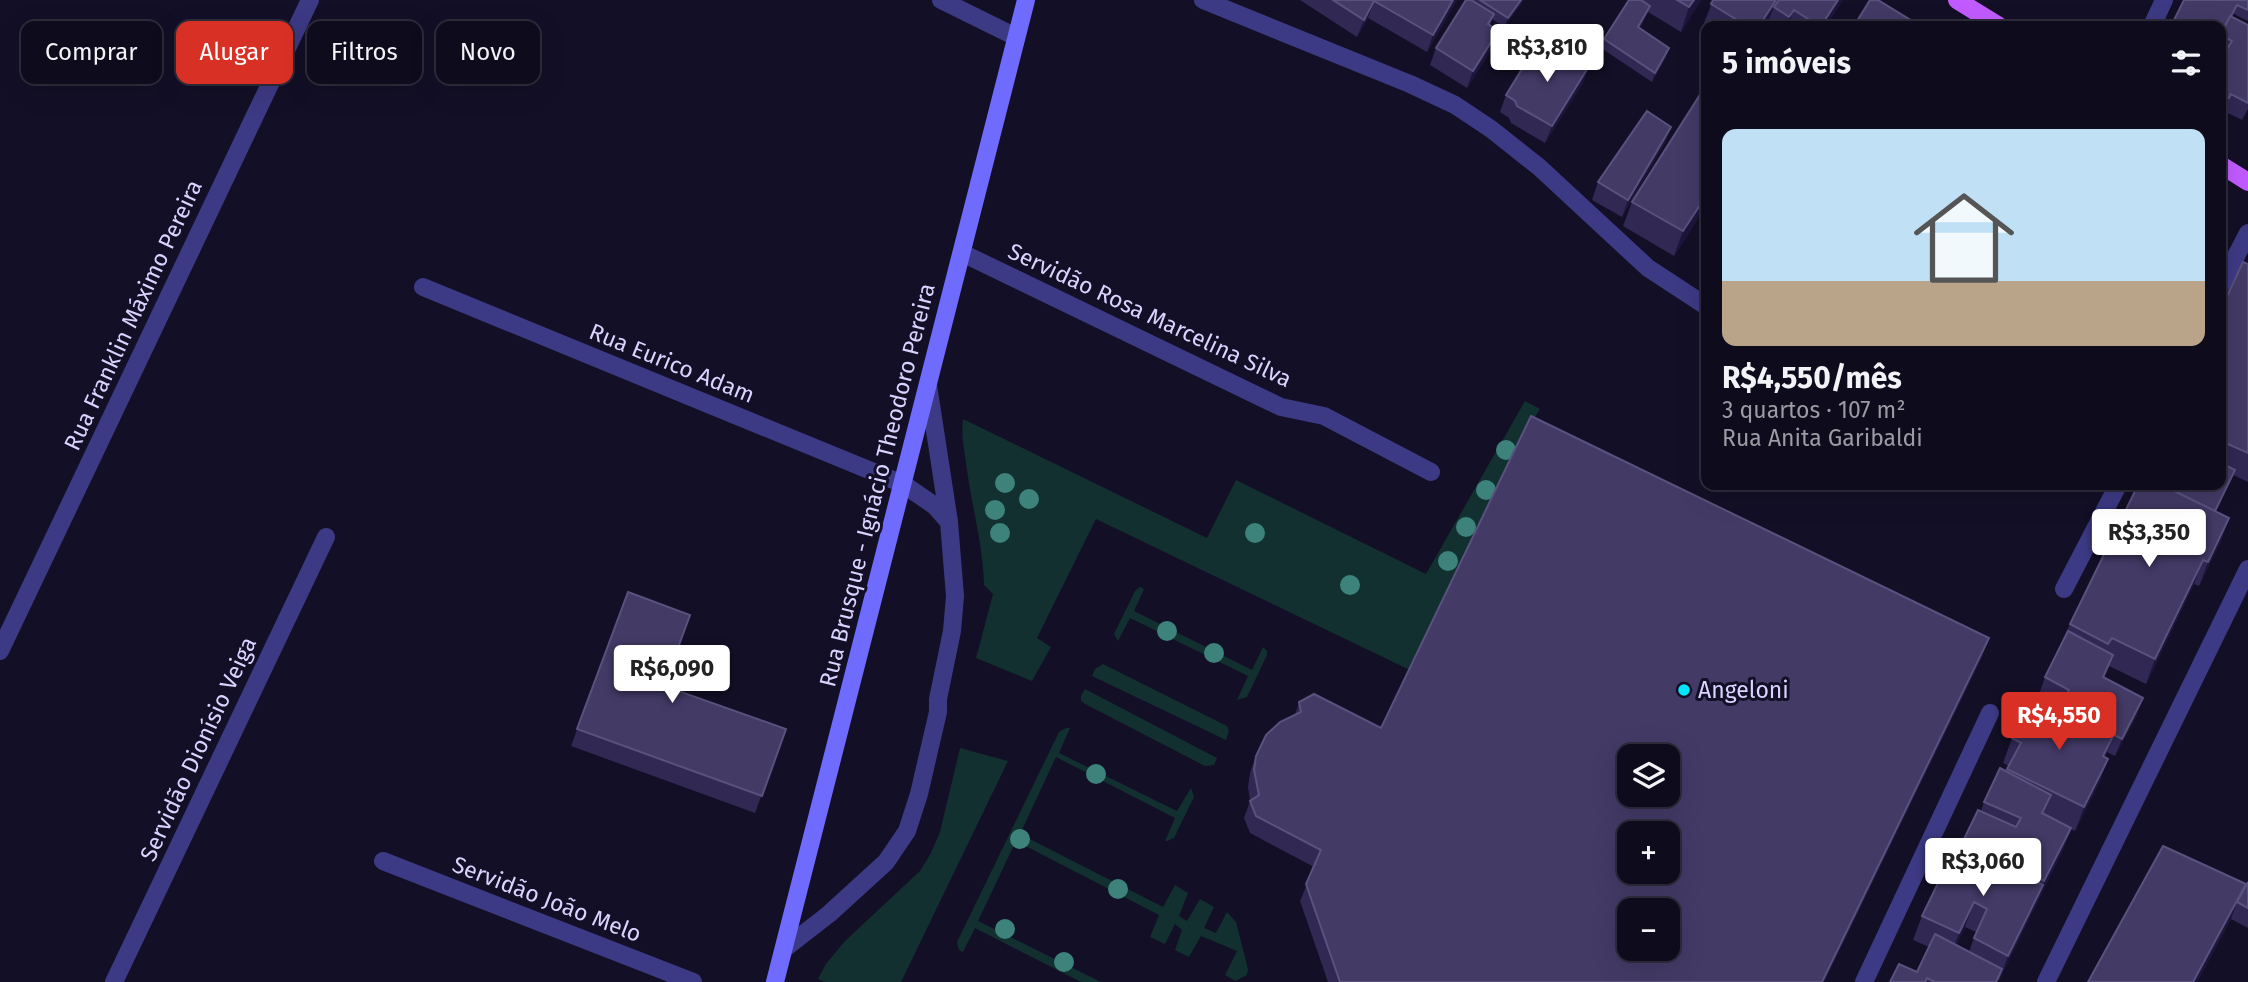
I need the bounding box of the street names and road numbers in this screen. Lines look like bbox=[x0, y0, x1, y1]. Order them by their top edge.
street label: Rua Franklin Máximo Pereira bbox=[58, 175, 208, 455]
street label: Servidão Rosa Marcelina Silva bbox=[1004, 237, 1296, 393]
street label: Rua Brusque - Ignácio Theodoro Pereira bbox=[813, 280, 941, 690]
street label: Rua Eurico Adam bbox=[585, 317, 759, 409]
street label: Servidão Dionísio Veiga bbox=[134, 632, 262, 866]
street label: Servidão João Melo bbox=[448, 850, 646, 948]

